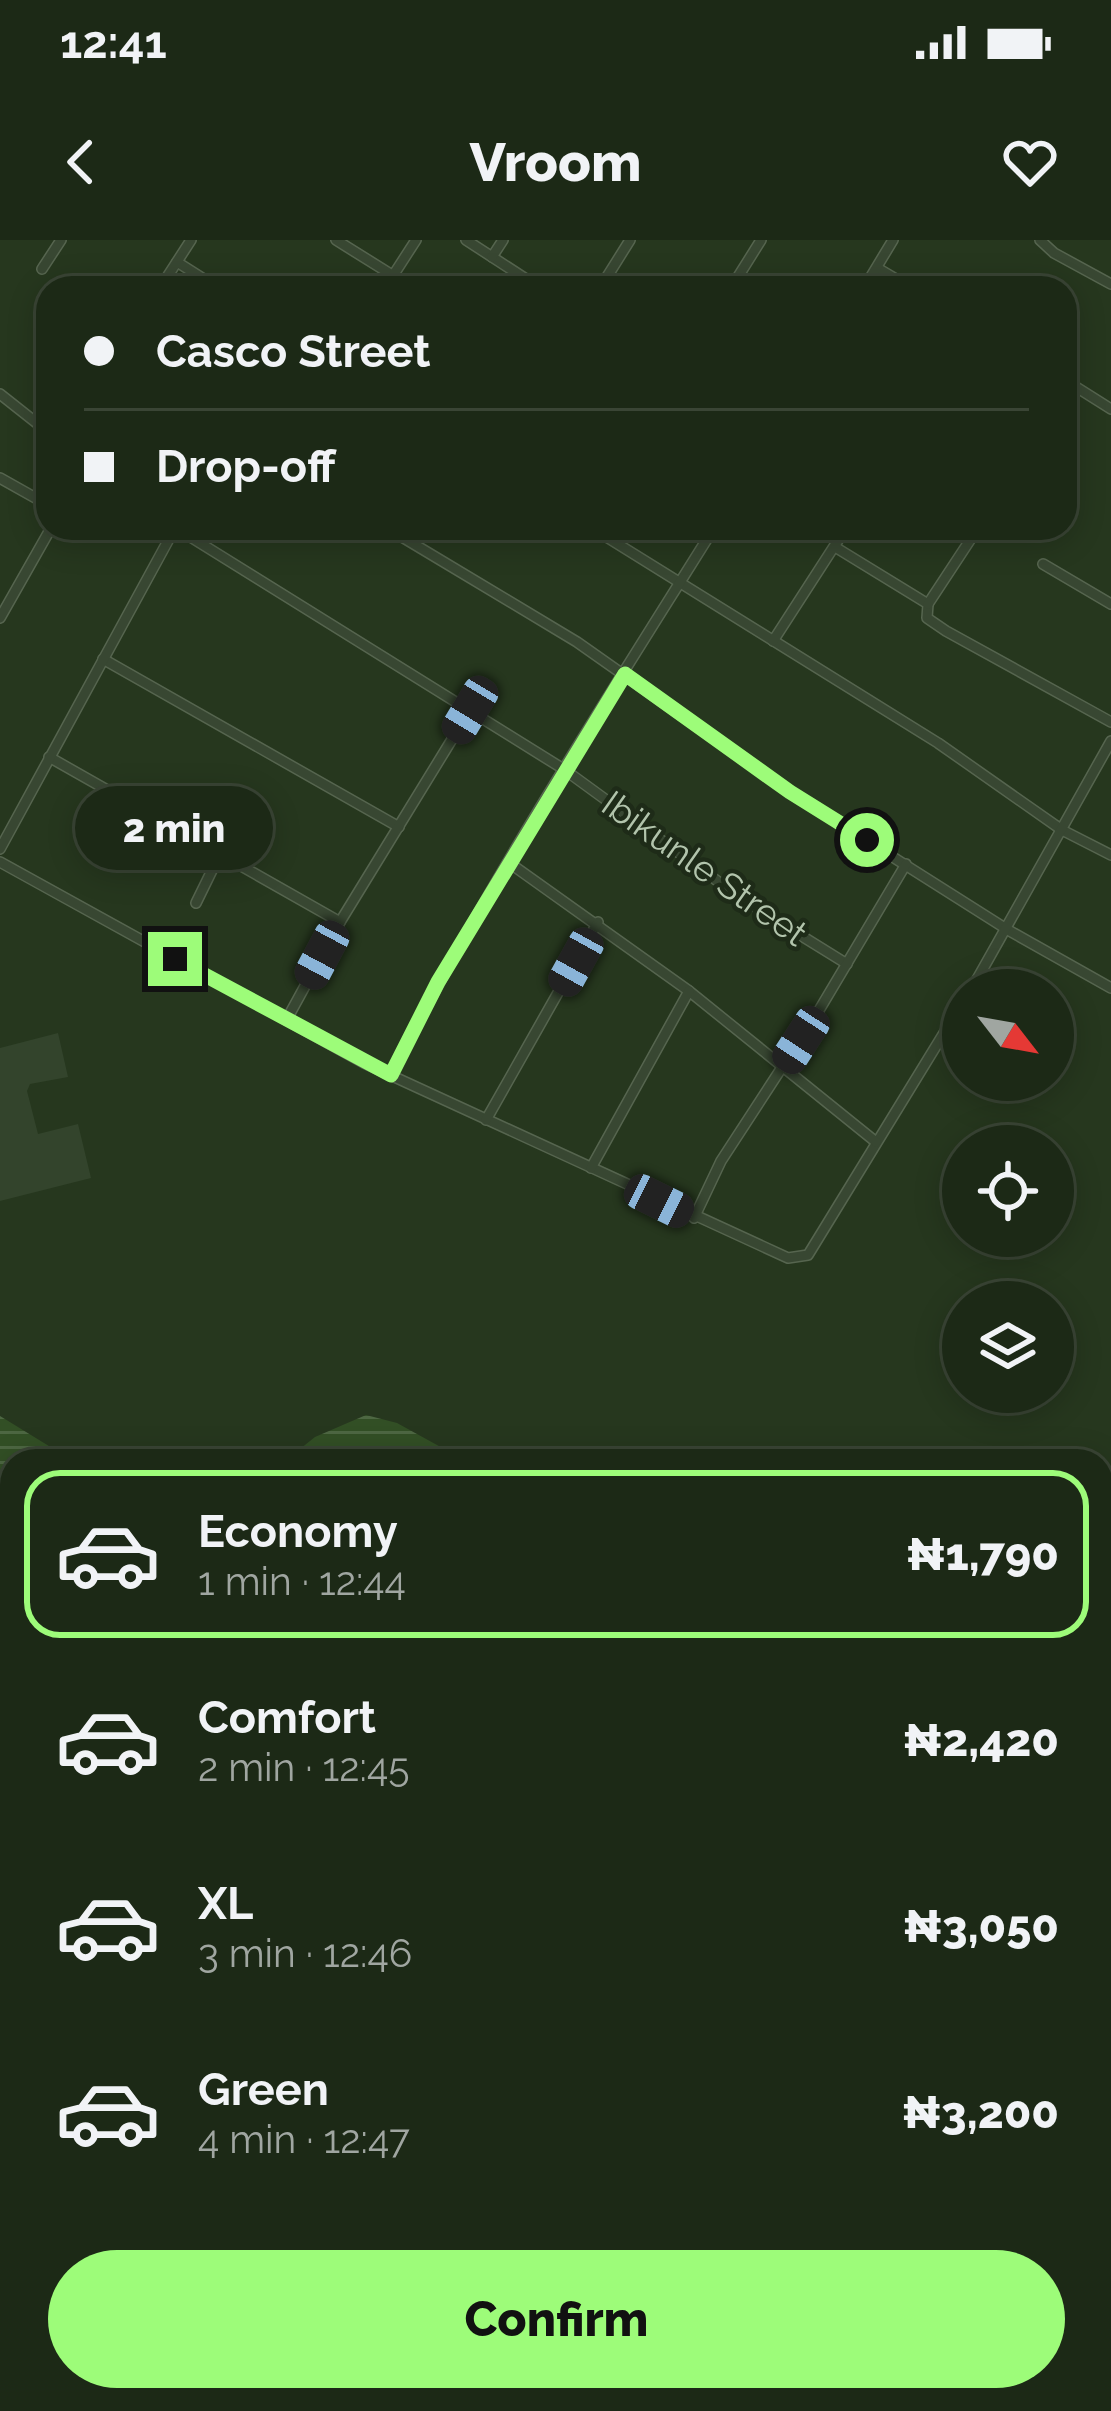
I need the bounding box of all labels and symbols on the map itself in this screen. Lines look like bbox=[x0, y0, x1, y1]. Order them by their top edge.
car bbox=[436, 670, 504, 750]
street label: Ibikunle Street bbox=[595, 782, 815, 954]
callout: 2 min bbox=[76, 785, 274, 869]
route start bbox=[840, 813, 894, 867]
car bbox=[289, 915, 355, 995]
car bbox=[543, 922, 609, 1002]
route end bbox=[148, 932, 202, 986]
north arrow bbox=[942, 969, 1074, 1101]
car bbox=[766, 1000, 836, 1080]
car bbox=[619, 1169, 699, 1233]

